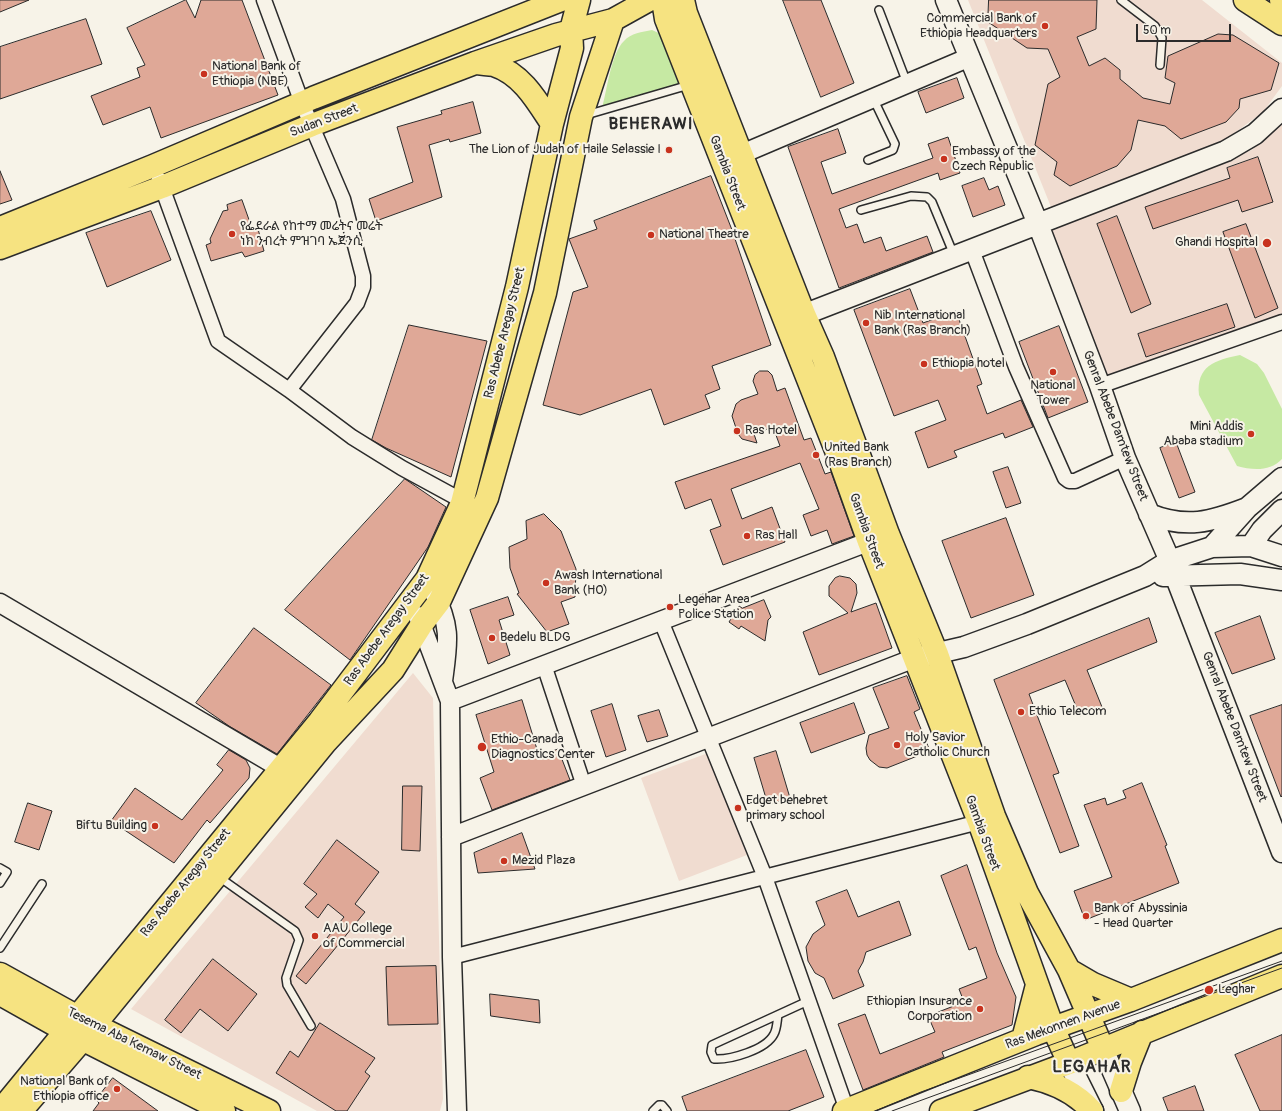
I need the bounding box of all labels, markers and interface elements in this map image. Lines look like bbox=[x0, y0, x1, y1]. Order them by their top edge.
place label: Commercial Bank of Ethiopia Headquarters bbox=[920, 11, 1037, 42]
scale bar bbox=[1138, 16, 1233, 42]
marker: Commercial Bank of Ethiopia Headquarters bbox=[1040, 21, 1050, 31]
text: 50 m bbox=[1143, 23, 1171, 38]
place label: National Bank of Ethiopia (NBE) bbox=[212, 59, 301, 90]
marker: National Bank of Ethiopia (NBE) bbox=[199, 69, 209, 79]
street label: Sudan Street bbox=[288, 101, 360, 141]
district label: BEHERAWI bbox=[608, 115, 694, 135]
street label: Gambia Street bbox=[706, 133, 748, 213]
place label: The Lion of Judah of Haile Selassie I bbox=[469, 142, 661, 158]
place label: Embassy of the Czech Republic bbox=[952, 144, 1036, 175]
marker: The Lion of Judah of Haile Selassie I bbox=[664, 145, 674, 155]
marker: Embassy of the Czech Republic bbox=[939, 154, 949, 164]
place label: የፌደራል የከተማ መሬትና መሬት ነክ ንብረት ምዝገባ ኤጀንሲ bbox=[240, 219, 383, 250]
place label: National Theatre bbox=[659, 227, 749, 243]
marker: የፌደራል የከተማ መሬትና መሬት ነክ ንብረት ምዝገባ ኤጀንሲ bbox=[227, 229, 237, 239]
marker: National Theatre bbox=[646, 230, 656, 240]
place label: Ghandi Hospital bbox=[1175, 235, 1258, 251]
marker: Ghandi Hospital bbox=[1261, 237, 1273, 249]
street label: Ras Abebe Aregay Street bbox=[481, 266, 529, 400]
place label: Nib International Bank (Ras Branch) bbox=[874, 308, 971, 339]
marker: Nib International Bank (Ras Branch) bbox=[861, 318, 871, 328]
street label: Genral Abebe Damtew Street bbox=[1079, 349, 1151, 503]
place label: Ethiopia hotel bbox=[932, 356, 1005, 372]
marker: Ethiopia hotel bbox=[919, 359, 929, 369]
marker: National Tower bbox=[1048, 367, 1058, 377]
place label: National Tower bbox=[1030, 378, 1076, 409]
place label: Mini Addis Ababa stadium bbox=[1163, 419, 1243, 450]
place label: Ras Hotel bbox=[745, 423, 797, 439]
marker: Ras Hotel bbox=[732, 426, 742, 436]
marker: Mini Addis Ababa stadium bbox=[1246, 429, 1256, 439]
place label: United Bank (Ras Branch) bbox=[824, 440, 893, 471]
marker: United Bank (Ras Branch) bbox=[811, 450, 821, 460]
street label: Gambia Street bbox=[845, 491, 887, 571]
place label: Ras Hall bbox=[755, 528, 798, 544]
marker: Ras Hall bbox=[742, 531, 752, 541]
place label: Awash International Bank (HO) bbox=[554, 568, 663, 599]
street label: Ras Abebe Aregay Street bbox=[341, 571, 433, 689]
marker: Awash International Bank (HO) bbox=[541, 578, 551, 588]
place label: Legehar Area Police Station bbox=[678, 592, 754, 623]
marker: Legehar Area Police Station bbox=[665, 602, 675, 612]
place label: Bedelu BLDG bbox=[500, 630, 571, 646]
marker: Bedelu BLDG bbox=[487, 633, 497, 643]
street label: Genral Abebe Damtew Street bbox=[1198, 650, 1270, 804]
place label: Ethio Telecom bbox=[1029, 704, 1106, 720]
marker: Ethio Telecom bbox=[1016, 707, 1026, 717]
place label: Holy Savior Catholic Church bbox=[905, 730, 990, 761]
place label: Ethio-Canada Diagnostics Center bbox=[491, 732, 595, 763]
marker: Holy Savior Catholic Church bbox=[892, 740, 902, 750]
marker: Ethio-Canada Diagnostics Center bbox=[476, 741, 488, 753]
place label: Edget behebret primary school bbox=[746, 793, 828, 824]
street label: Gambia Street bbox=[961, 793, 1003, 873]
marker: Edget behebret primary school bbox=[733, 803, 743, 813]
place label: Biftu Building bbox=[76, 818, 147, 834]
marker: Biftu Building bbox=[150, 821, 160, 831]
street label: Ras Abebe Aregay Street bbox=[138, 826, 234, 940]
place label: Mezid Plaza bbox=[512, 853, 575, 869]
marker: Mezid Plaza bbox=[499, 856, 509, 866]
place label: Bank of Abyssinia - Head Quarter bbox=[1094, 901, 1188, 932]
marker: Bank of Abyssinia - Head Quarter bbox=[1081, 911, 1091, 921]
place label: AAU College of Commercial bbox=[323, 921, 405, 952]
marker: AAU College of Commercial bbox=[310, 931, 320, 941]
place label: Leghar bbox=[1218, 982, 1255, 998]
marker: Leghar bbox=[1203, 984, 1215, 996]
place label: Ethiopian Insurance Corporation bbox=[867, 994, 972, 1025]
street label: Ras Mekonnen Avenue bbox=[1003, 997, 1123, 1053]
marker: Ethiopian Insurance Corporation bbox=[975, 1004, 985, 1014]
street label: Tesema Aba Kemaw Street bbox=[64, 1005, 204, 1083]
district label: LEGAHAR bbox=[1052, 1058, 1132, 1078]
place label: National Bank of Ethiopia office bbox=[20, 1074, 109, 1105]
marker: National Bank of Ethiopia office bbox=[112, 1084, 122, 1094]

